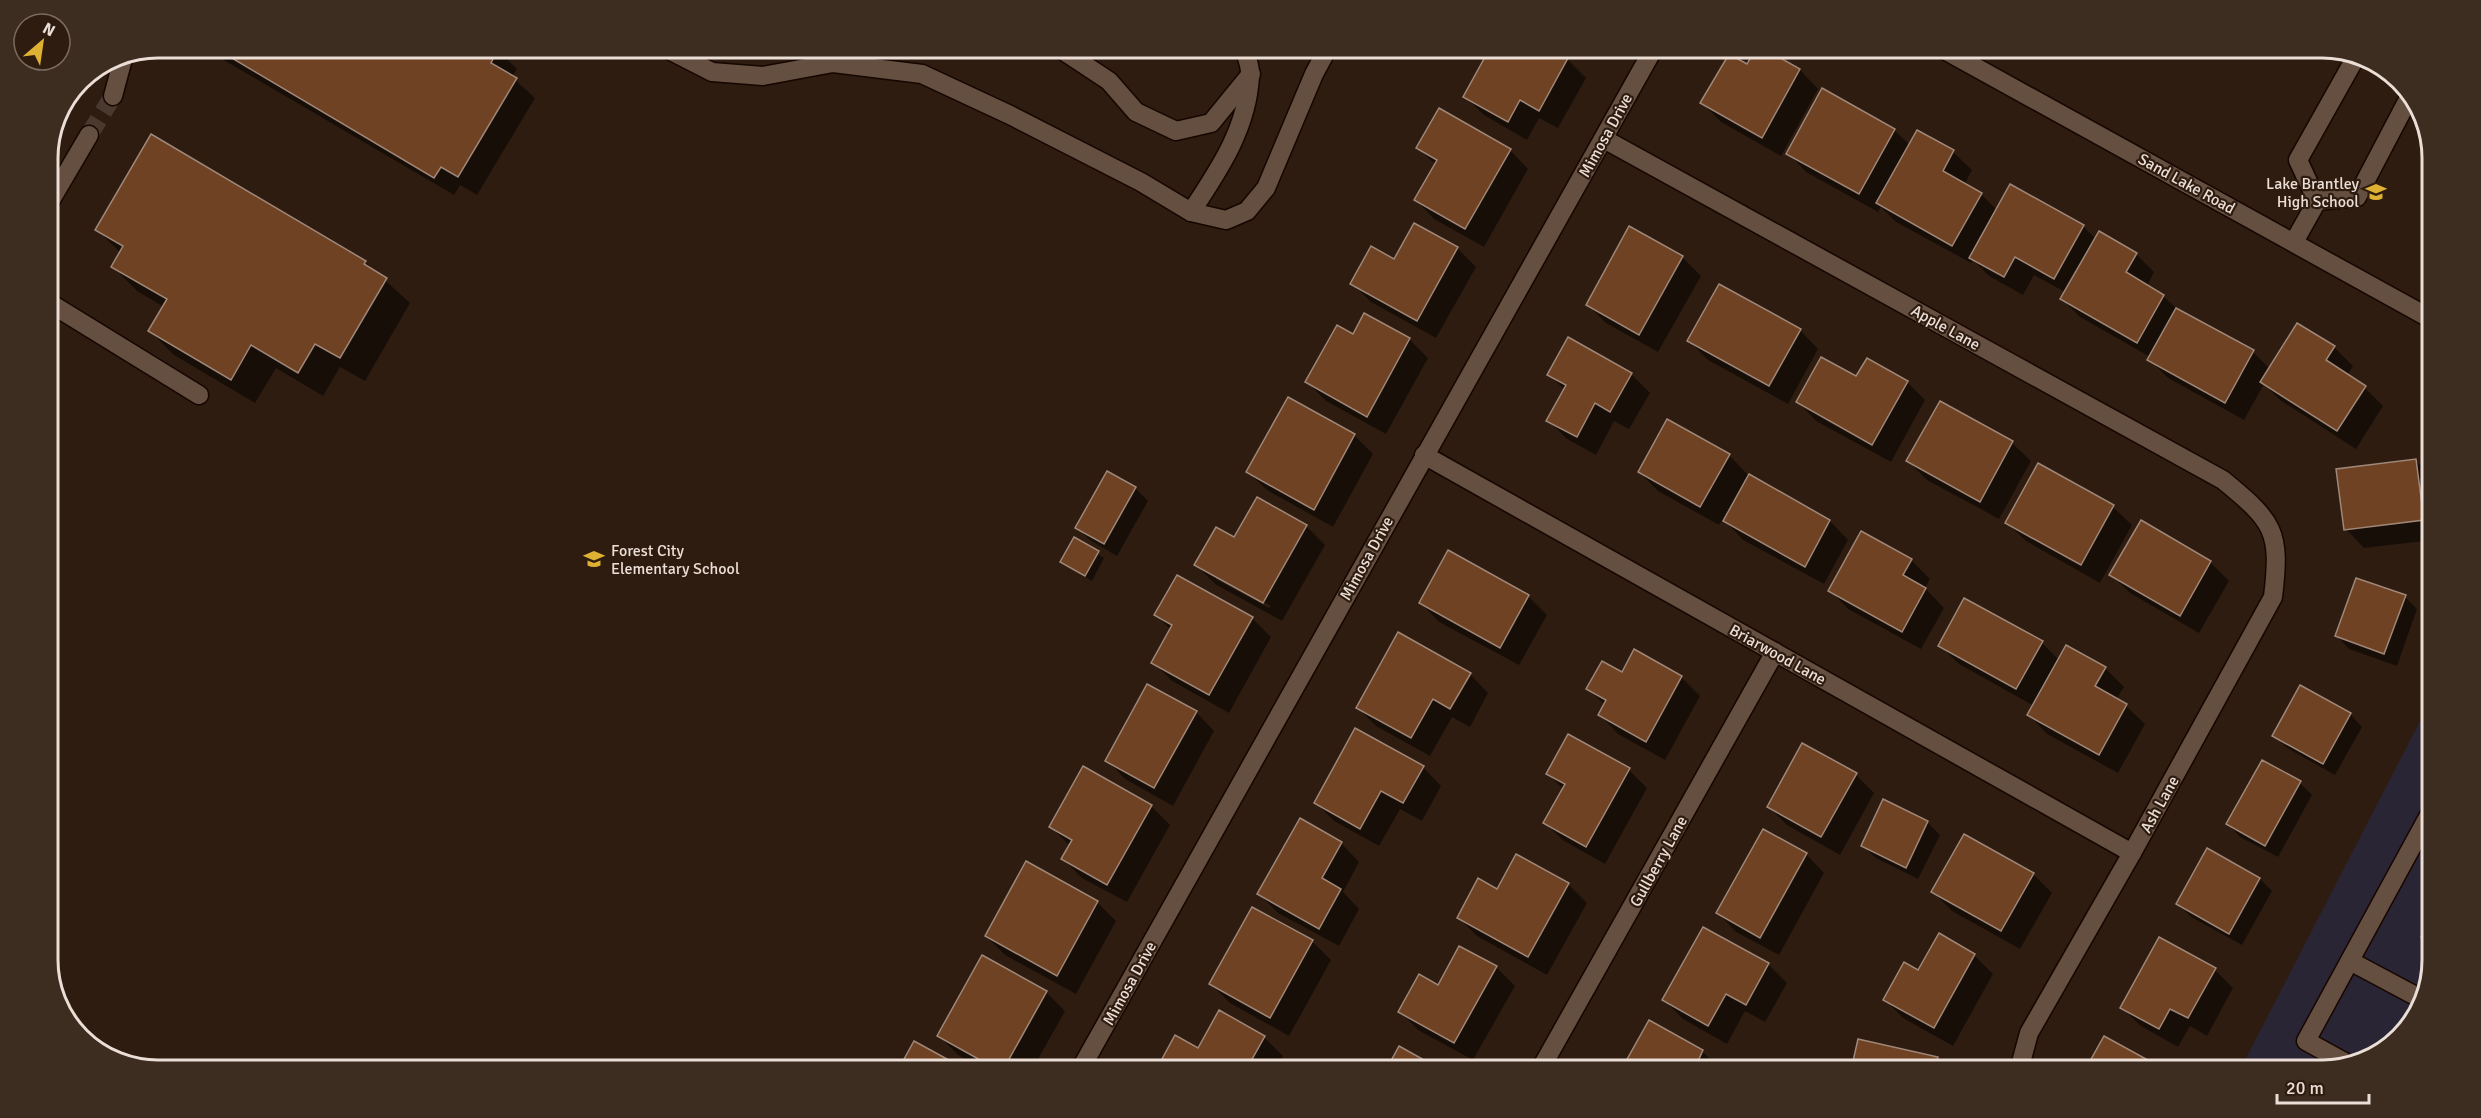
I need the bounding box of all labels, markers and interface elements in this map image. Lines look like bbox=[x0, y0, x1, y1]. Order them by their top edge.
north arrow bbox=[12, 12, 72, 72]
text: N bbox=[39, 18, 59, 41]
street label: Mimosa Drive bbox=[1575, 90, 1637, 181]
street label: Sand Lake Road bbox=[2135, 149, 2238, 219]
place label: Lake Brantley High School bbox=[2266, 174, 2360, 212]
school or university icon: Lake Brantley High School bbox=[2364, 180, 2388, 204]
street label: Apple Lane bbox=[1907, 301, 1984, 355]
street label: Mimosa Drive bbox=[1336, 513, 1398, 604]
place label: Forest City Elementary School bbox=[611, 541, 740, 579]
school or university icon: Forest City Elementary School bbox=[582, 547, 606, 571]
street label: Briarwood Lane bbox=[1726, 620, 1829, 690]
street label: Ash Lane bbox=[2136, 772, 2184, 836]
street label: Gullberry Lane bbox=[1626, 812, 1692, 910]
street label: Mimosa Drive bbox=[1099, 938, 1161, 1029]
scale bar bbox=[2277, 1067, 2368, 1105]
text: 20 m bbox=[2286, 1077, 2324, 1099]

